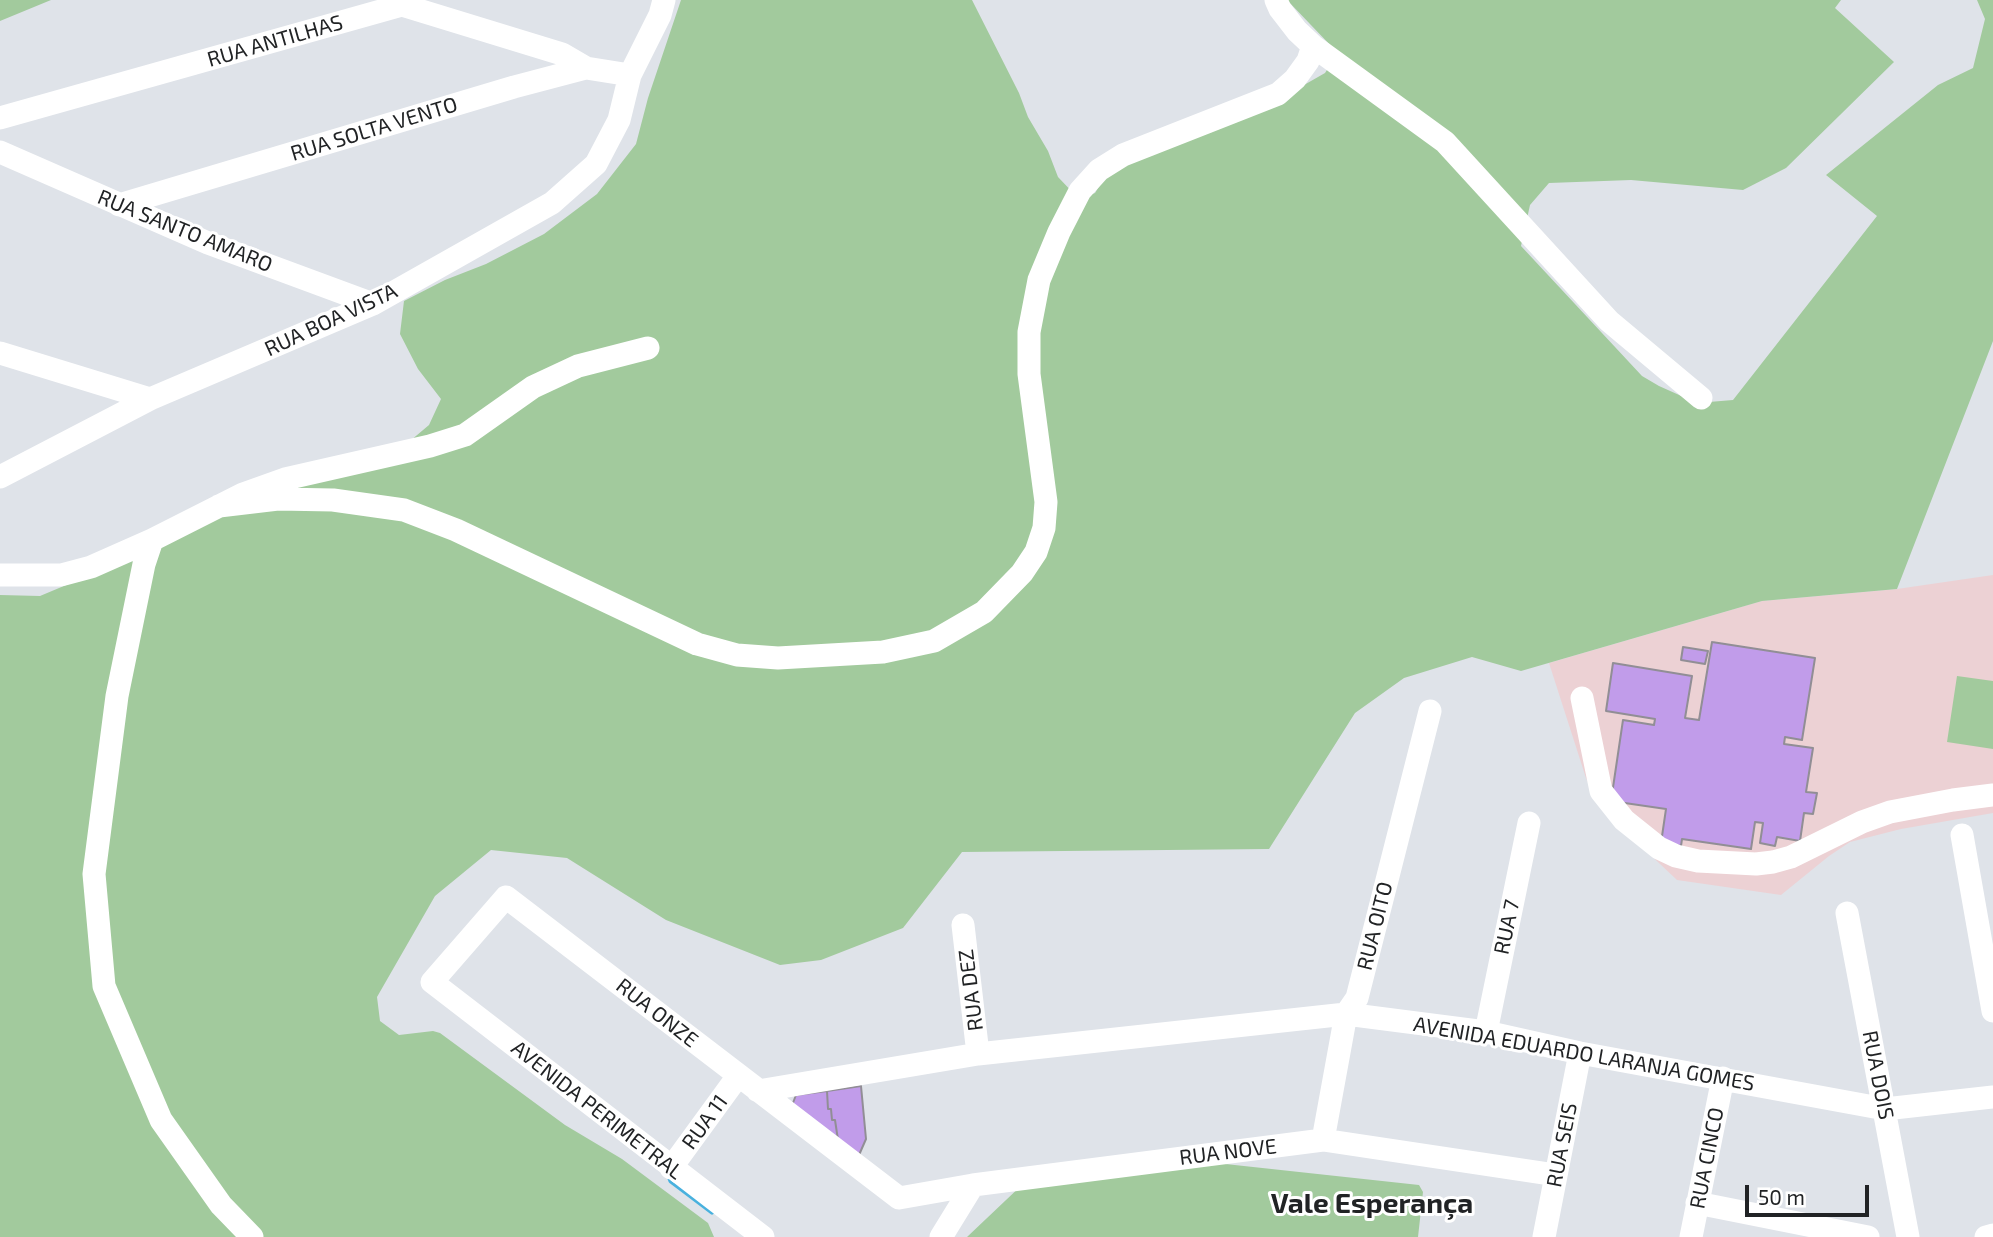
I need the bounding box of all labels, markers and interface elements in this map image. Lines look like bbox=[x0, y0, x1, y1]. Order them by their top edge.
street label: RUA ANTILHAS bbox=[204, 10, 346, 72]
street label: RUA SOLTA VENTO bbox=[288, 92, 460, 166]
street label: RUA SANTO AMARO bbox=[94, 184, 276, 278]
street label: RUA BOA VISTA bbox=[261, 278, 401, 362]
street label: RUA OITO bbox=[1352, 879, 1398, 973]
street label: RUA 7 bbox=[1489, 897, 1525, 957]
street label: RUA DEZ bbox=[953, 948, 989, 1032]
street label: RUA ONZE bbox=[611, 973, 703, 1053]
street label: AVENIDA EDUARDO LARANJA GOMES bbox=[1412, 1012, 1756, 1096]
street label: RUA DOIS bbox=[1857, 1028, 1899, 1122]
street label: AVENIDA PERIMETRAL bbox=[506, 1035, 688, 1185]
street label: RUA 11 bbox=[677, 1090, 733, 1154]
street label: RUA SEIS bbox=[1541, 1101, 1583, 1189]
street label: RUA CINCO bbox=[1685, 1105, 1729, 1211]
street label: RUA NOVE bbox=[1178, 1134, 1278, 1170]
scale bar bbox=[1748, 1170, 1872, 1214]
text: 50 m bbox=[1758, 1184, 1805, 1209]
district label: Vale Esperança bbox=[1271, 1187, 1473, 1221]

